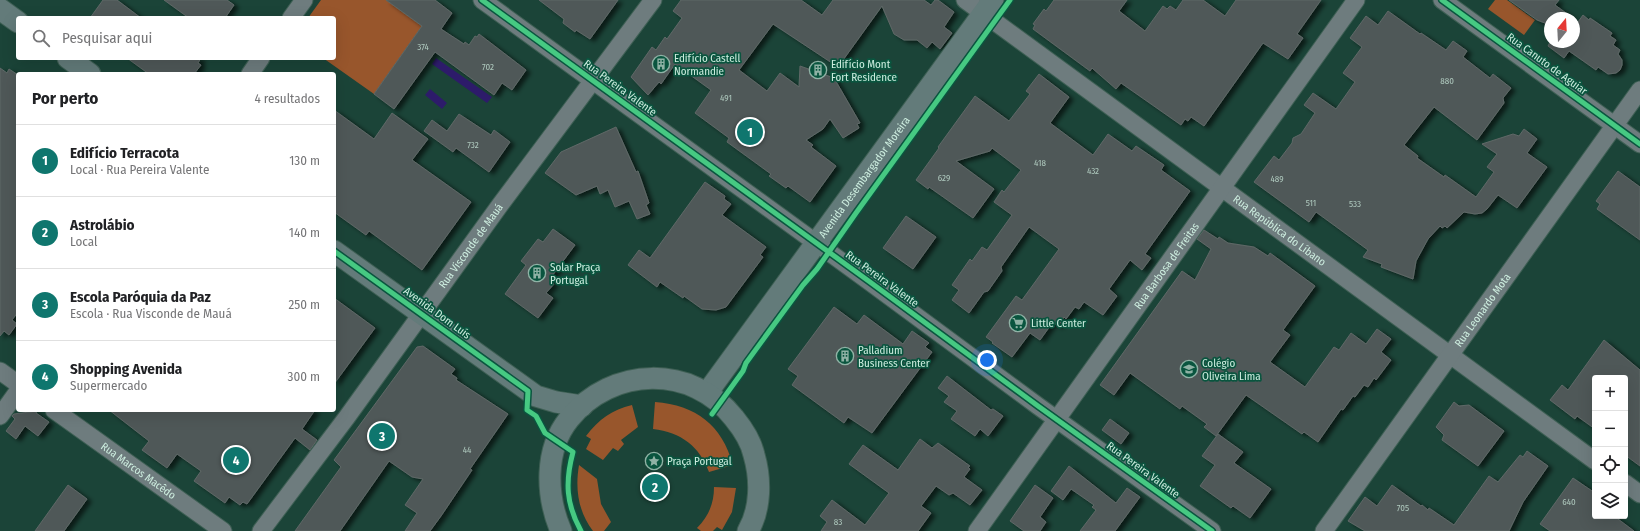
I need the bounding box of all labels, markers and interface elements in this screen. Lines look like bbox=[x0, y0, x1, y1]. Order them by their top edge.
north arrow bbox=[1544, 12, 1580, 48]
search box bbox=[16, 16, 336, 60]
icon: search bbox=[30, 27, 52, 49]
text: Pesquisar aqui bbox=[62, 29, 152, 47]
street label: Rua Canuto de Aguiar bbox=[1504, 30, 1590, 98]
house number: 374 bbox=[417, 42, 430, 52]
place label: Edifício Castell Normandie bbox=[674, 52, 741, 78]
building icon: Edifício Castell Normandie bbox=[651, 54, 671, 74]
street label: Rua Pereira Valente bbox=[581, 57, 659, 119]
place label: Edifício Mont Fort Residence bbox=[831, 58, 897, 84]
building icon: Edifício Mont Fort Residence bbox=[808, 60, 828, 80]
house number: 702 bbox=[482, 62, 494, 72]
house number: 880 bbox=[1440, 76, 1454, 86]
text: Por perto bbox=[32, 88, 98, 109]
text: 4 resultados bbox=[254, 91, 320, 106]
house number: 491 bbox=[720, 93, 732, 103]
street label: Avenida Desembargador Moreira bbox=[816, 114, 913, 240]
pin: 1 bbox=[737, 117, 763, 147]
house number: 732 bbox=[467, 140, 479, 150]
text: Edifício Terracota bbox=[70, 144, 179, 162]
text: 1 bbox=[42, 153, 48, 168]
text: 130 m bbox=[289, 153, 320, 168]
house number: 418 bbox=[1034, 158, 1046, 168]
text: Local · Rua Pereira Valente bbox=[70, 162, 209, 177]
house number: 432 bbox=[1087, 166, 1099, 176]
house number: 629 bbox=[938, 173, 950, 183]
house number: 489 bbox=[1270, 174, 1284, 184]
street label: Rua República do Líbano bbox=[1231, 192, 1329, 269]
house number: 511 bbox=[1306, 198, 1316, 208]
house number: 533 bbox=[1349, 199, 1361, 209]
street label: Rua Visconde de Mauá bbox=[436, 201, 505, 291]
text: Astrolábio bbox=[70, 216, 135, 234]
street label: Rua Barbosa de Freitas bbox=[1131, 220, 1202, 311]
text: 2 bbox=[42, 225, 48, 240]
text: 140 m bbox=[289, 225, 320, 240]
text: Local bbox=[70, 234, 97, 249]
street label: Rua Pereira Valente bbox=[843, 248, 921, 310]
place label: Solar Praça Portugal bbox=[550, 261, 600, 287]
building icon: Solar Praça Portugal bbox=[527, 263, 547, 283]
street label: Rua Leonardo Mota bbox=[1452, 271, 1513, 349]
street label: Avenida Dom Luís bbox=[401, 284, 473, 342]
text: Escola Paróquia da Paz bbox=[70, 288, 211, 306]
text: 3 bbox=[42, 297, 48, 312]
text: 250 m bbox=[288, 297, 320, 312]
text: Escola · Rua Visconde de Mauá bbox=[70, 306, 232, 321]
supermarket icon: Little Center bbox=[1008, 313, 1028, 333]
place label: Little Center bbox=[1031, 317, 1086, 330]
place label: Palladium Business Center bbox=[858, 344, 930, 370]
building icon: Palladium Business Center bbox=[835, 346, 855, 366]
your location bbox=[977, 350, 997, 370]
place label: Colégio Oliveira Lima bbox=[1202, 357, 1261, 383]
school or university icon: Colégio Oliveira Lima bbox=[1179, 359, 1199, 379]
text: Shopping Avenida bbox=[70, 360, 182, 378]
text: 4 bbox=[42, 369, 48, 384]
text: 300 m bbox=[288, 369, 320, 384]
map controls bbox=[1592, 375, 1628, 519]
button: + bbox=[1592, 375, 1628, 411]
text: Supermercado bbox=[70, 378, 147, 393]
button: − bbox=[1592, 411, 1628, 447]
pin: 3 bbox=[369, 421, 395, 451]
street label: Rua Marcos Macêdo bbox=[99, 439, 179, 502]
street label: Rua Pereira Valente bbox=[1104, 439, 1182, 501]
pin: 4 bbox=[223, 445, 249, 475]
house number: 44 bbox=[463, 445, 472, 455]
button: locate bbox=[1592, 447, 1628, 483]
place icon: Praça Portugal bbox=[644, 451, 664, 471]
place label: Praça Portugal bbox=[667, 455, 732, 468]
pin: 2 bbox=[642, 472, 668, 502]
button: layers bbox=[1592, 483, 1628, 519]
house number: 640 bbox=[1562, 497, 1576, 507]
house number: 705 bbox=[1397, 503, 1409, 513]
house number: 83 bbox=[834, 517, 842, 527]

